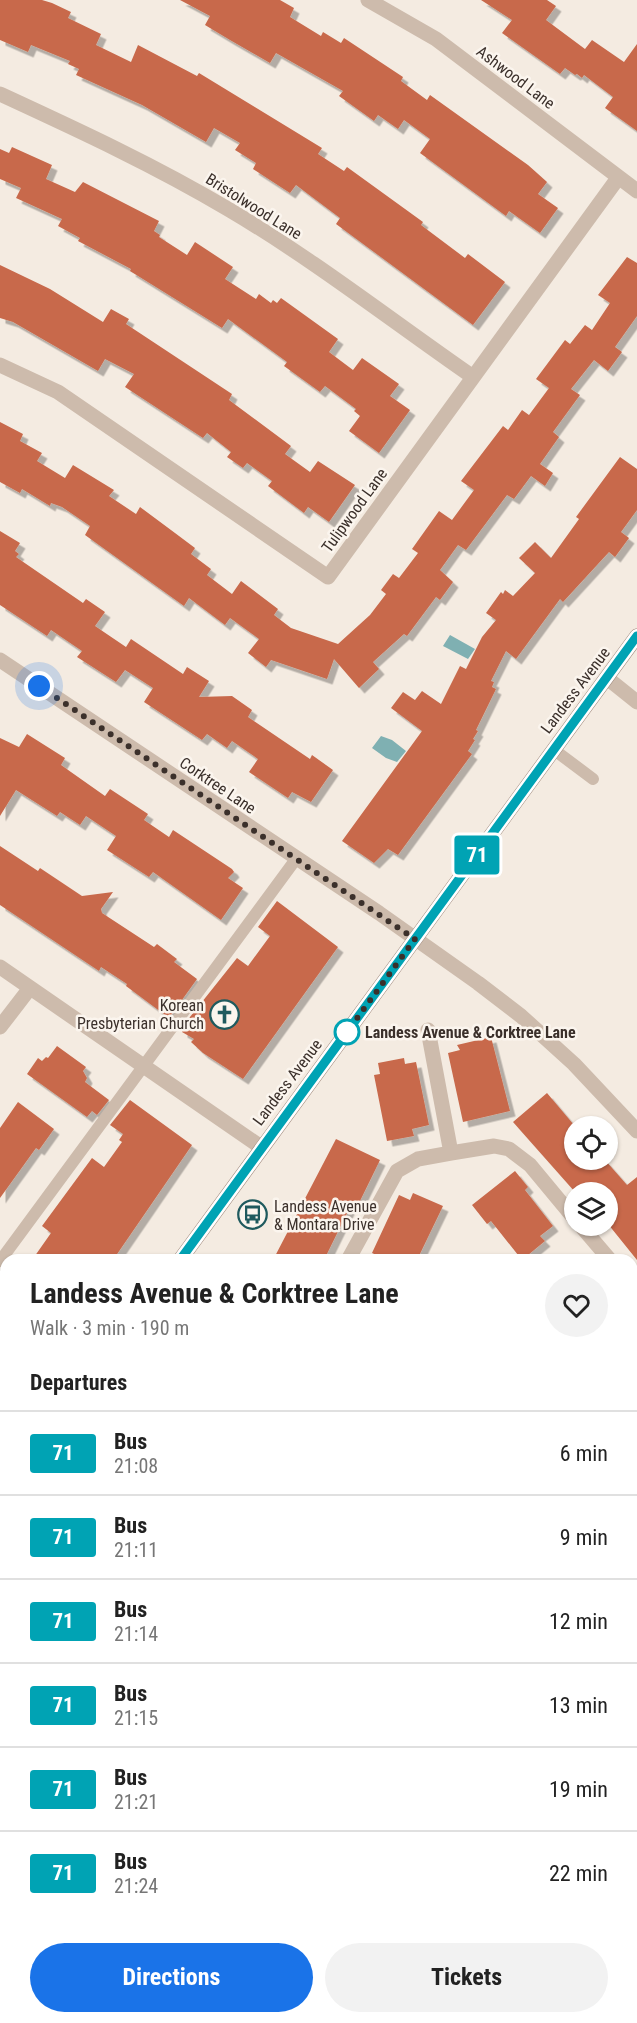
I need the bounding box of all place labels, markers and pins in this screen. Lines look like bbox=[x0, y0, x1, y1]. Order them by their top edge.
place label: Korean Presbyterian Church bbox=[77, 996, 204, 1033]
church icon: Korean Presbyterian Church bbox=[209, 998, 241, 1030]
marker: Landess Avenue & Corktree Lane bbox=[334, 1019, 360, 1045]
place label: Landess Avenue & Corktree Lane bbox=[365, 1023, 576, 1042]
place label: Landess Avenue & Montara Drive bbox=[274, 1197, 377, 1234]
bus stop icon: Landess Avenue & Montara Drive bbox=[237, 1199, 269, 1231]

